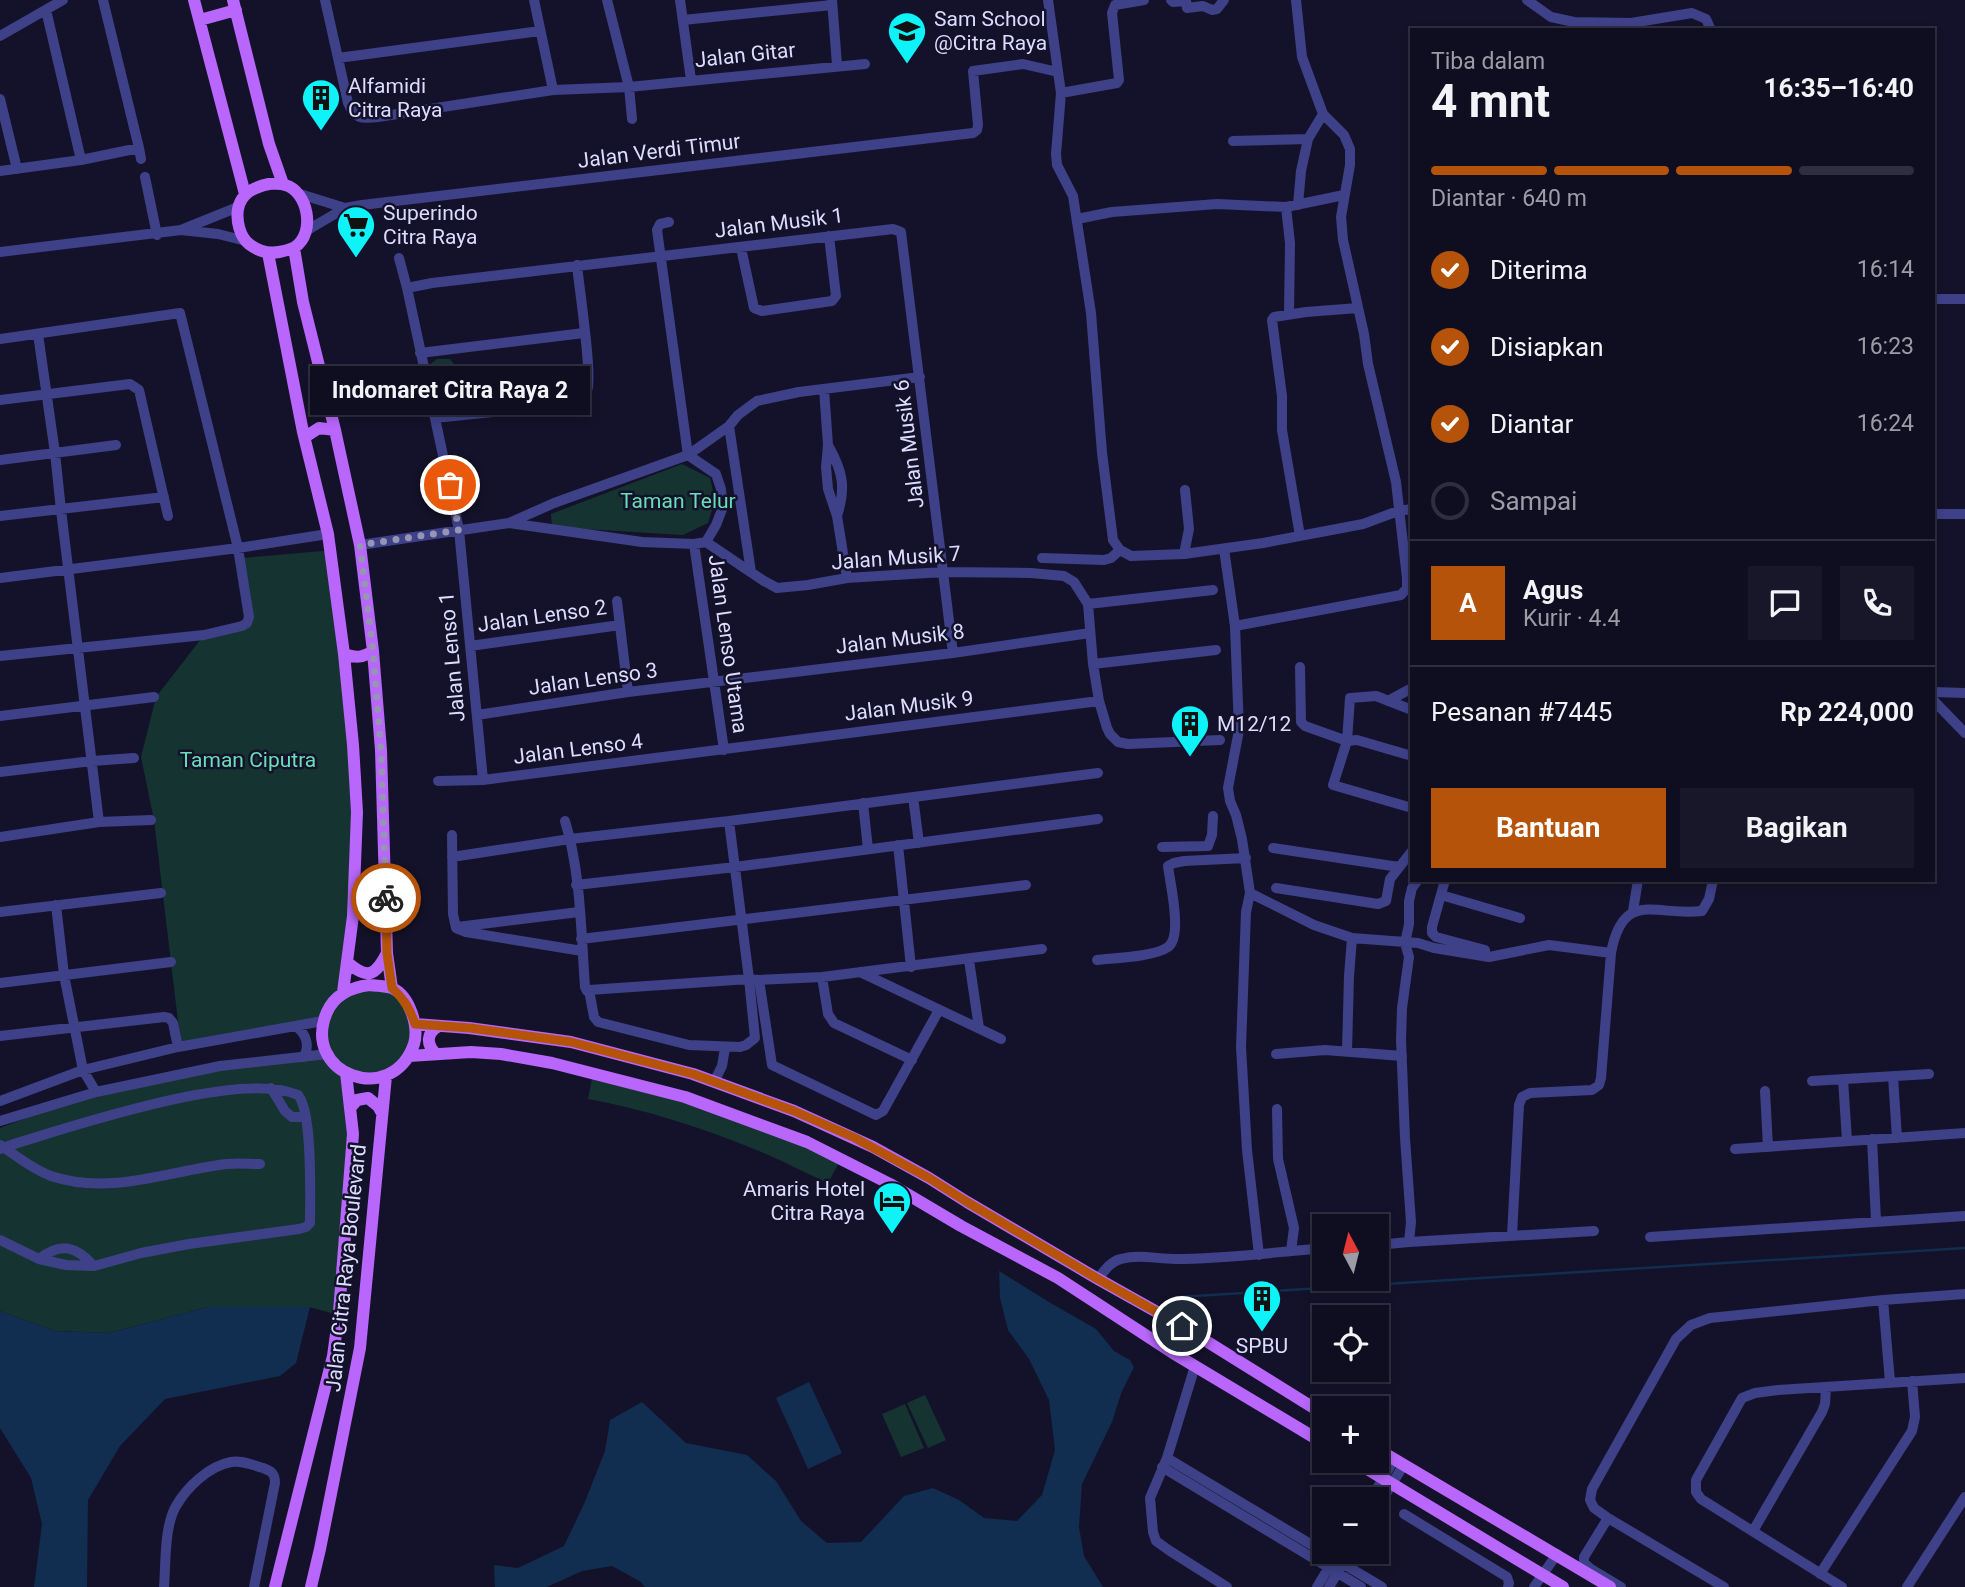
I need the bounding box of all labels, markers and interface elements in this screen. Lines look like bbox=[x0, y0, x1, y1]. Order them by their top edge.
place label: Sam School @Citra Raya bbox=[934, 7, 1047, 55]
school or university icon: Sam School @Citra Raya bbox=[886, 10, 928, 65]
street label: Jalan Gitar bbox=[693, 38, 797, 72]
text: Tiba dalam bbox=[1431, 48, 1545, 75]
text: 16:35–16:40 bbox=[1764, 73, 1914, 103]
place label: Alfamidi Citra Raya bbox=[348, 74, 442, 122]
text: 4 mnt bbox=[1431, 74, 1550, 128]
building icon: Alfamidi Citra Raya bbox=[300, 77, 342, 132]
street label: Jalan Verdi Timur bbox=[576, 129, 742, 173]
text: Diantar · 640 m bbox=[1431, 185, 1587, 212]
place label: Superindo Citra Raya bbox=[383, 201, 478, 249]
street label: Jalan Musik 1 bbox=[713, 203, 845, 243]
supermarket icon: Superindo Citra Raya bbox=[335, 204, 377, 259]
icon: check bbox=[1431, 251, 1469, 289]
text: Diterima bbox=[1490, 255, 1588, 285]
text: 16:14 bbox=[1857, 256, 1914, 283]
icon: check bbox=[1431, 328, 1469, 366]
text: Disiapkan bbox=[1490, 332, 1604, 362]
text: 16:23 bbox=[1857, 333, 1914, 360]
callout: Indomaret Citra Raya 2 bbox=[310, 366, 590, 415]
text: Indomaret Citra Raya 2 bbox=[332, 377, 568, 404]
street label: Jalan Musik 6 bbox=[889, 378, 929, 510]
icon: check bbox=[1431, 405, 1469, 443]
text: Diantar bbox=[1490, 409, 1573, 439]
text: 16:24 bbox=[1857, 410, 1914, 437]
pin bbox=[420, 455, 480, 515]
icon: bag bbox=[431, 466, 469, 504]
text: Sampai bbox=[1490, 486, 1577, 516]
park label: Taman Telur bbox=[620, 489, 736, 513]
street label: Jalan Musik 7 bbox=[830, 541, 962, 575]
street label: Jalan Lenso Utama bbox=[704, 553, 752, 735]
button: chat bbox=[1748, 566, 1822, 640]
button: phone bbox=[1840, 566, 1914, 640]
text: Agus bbox=[1523, 575, 1583, 605]
text: A bbox=[1459, 588, 1477, 618]
street label: Jalan Lenso 1 bbox=[434, 591, 470, 723]
street label: Jalan Lenso 2 bbox=[476, 595, 608, 637]
text: Kurir · 4.4 bbox=[1523, 605, 1620, 632]
street label: Jalan Musik 8 bbox=[834, 619, 966, 659]
street label: Jalan Lenso 3 bbox=[527, 658, 659, 700]
street label: Jalan Musik 9 bbox=[843, 686, 975, 726]
text: Pesanan #7445 bbox=[1431, 697, 1612, 727]
text: Rp 224,000 bbox=[1780, 697, 1914, 727]
building icon: M12/12 bbox=[1169, 703, 1211, 758]
place label: M12/12 bbox=[1217, 712, 1291, 736]
street label: Jalan Lenso 4 bbox=[512, 729, 644, 769]
park label: Taman Ciputra bbox=[180, 748, 316, 772]
button: Bantuan bbox=[1431, 788, 1666, 868]
button: Bagikan bbox=[1680, 788, 1914, 868]
courier bbox=[351, 863, 421, 933]
icon: bike bbox=[367, 879, 405, 917]
street label: Jalan Citra Raya Boulevard bbox=[321, 1143, 371, 1393]
place label: Amaris Hotel Citra Raya bbox=[743, 1177, 865, 1225]
hotel icon: Amaris Hotel Citra Raya bbox=[871, 1180, 913, 1235]
north arrow bbox=[1312, 1214, 1390, 1292]
map controls bbox=[1312, 1214, 1389, 1564]
building icon: SPBU bbox=[1241, 1278, 1283, 1333]
pin bbox=[1152, 1296, 1212, 1356]
button: locate bbox=[1312, 1305, 1389, 1382]
icon: home bbox=[1163, 1307, 1201, 1345]
place label: SPBU bbox=[1236, 1334, 1288, 1358]
button: + bbox=[1312, 1396, 1389, 1473]
button: − bbox=[1312, 1487, 1389, 1564]

